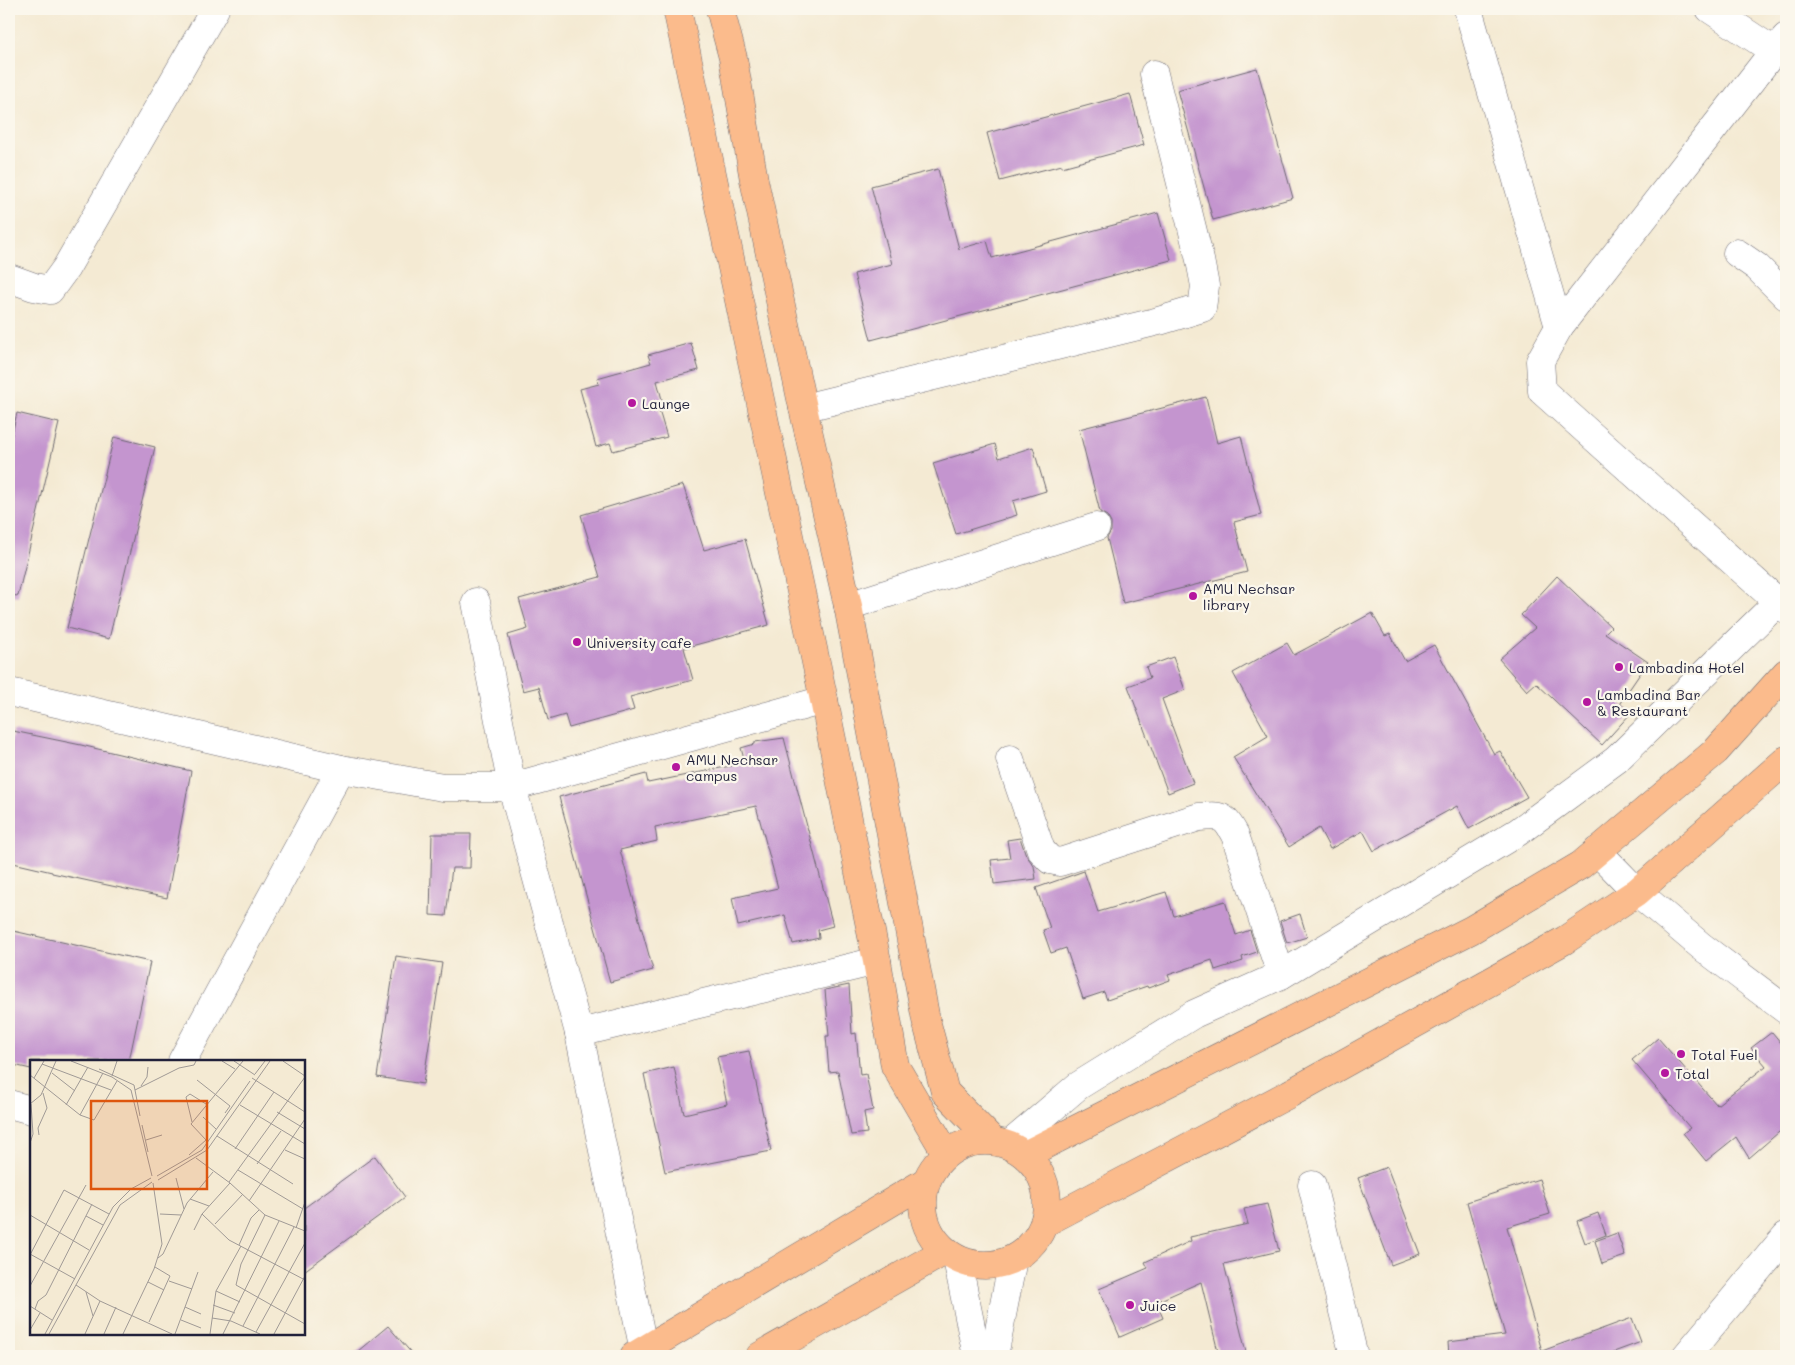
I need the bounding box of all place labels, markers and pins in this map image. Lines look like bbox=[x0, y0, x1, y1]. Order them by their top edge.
place label: Launge bbox=[642, 394, 690, 413]
marker: Launge bbox=[626, 397, 638, 409]
place label: AMU Nechsar library bbox=[1203, 579, 1295, 614]
marker: AMU Nechsar library bbox=[1187, 590, 1199, 602]
place label: University cafe bbox=[587, 633, 692, 652]
marker: University cafe bbox=[571, 636, 583, 648]
place label: Lambadina Hotel bbox=[1629, 658, 1745, 677]
marker: Lambadina Hotel bbox=[1613, 661, 1625, 673]
place label: Lambadina Bar & Restaurant bbox=[1597, 685, 1700, 720]
marker: Lambadina Bar & Restaurant bbox=[1581, 696, 1593, 708]
place label: AMU Nechsar campus bbox=[686, 750, 778, 785]
marker: AMU Nechsar campus bbox=[670, 761, 682, 773]
place label: Total Fuel bbox=[1691, 1045, 1758, 1064]
marker: Total Fuel bbox=[1675, 1048, 1687, 1060]
place label: Total bbox=[1675, 1064, 1710, 1083]
marker: Total bbox=[1659, 1067, 1671, 1079]
place label: Juice bbox=[1140, 1296, 1177, 1315]
marker: Juice bbox=[1124, 1299, 1136, 1311]

